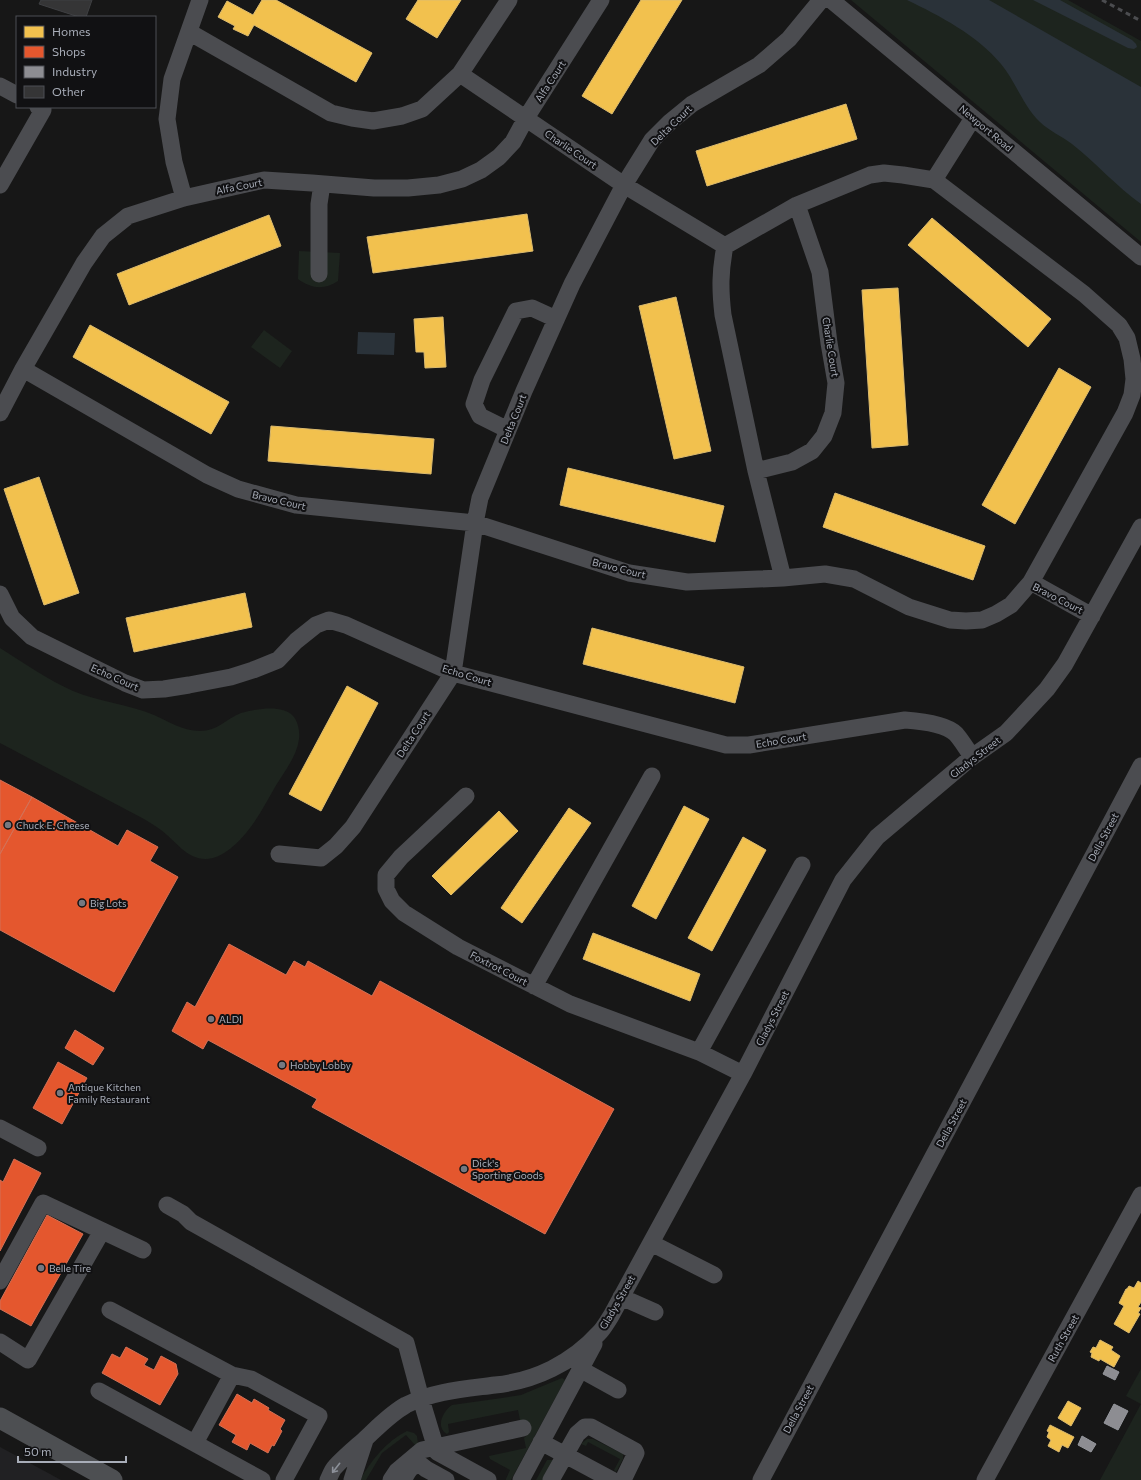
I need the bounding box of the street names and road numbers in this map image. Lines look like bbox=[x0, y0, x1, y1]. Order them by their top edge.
street label: Alfa Court bbox=[532, 58, 568, 104]
street label: Delta Court bbox=[648, 102, 694, 148]
street label: Newport Road bbox=[957, 102, 1015, 154]
street label: Charlie Court bbox=[543, 127, 599, 171]
street label: Alfa Court bbox=[215, 176, 263, 196]
street label: Charlie Court bbox=[820, 316, 842, 378]
street label: Delta Court bbox=[498, 392, 528, 446]
street label: Bravo Court bbox=[251, 488, 307, 512]
street label: Bravo Court bbox=[591, 556, 647, 580]
street label: Bravo Court bbox=[1031, 580, 1085, 616]
street label: Echo Court bbox=[89, 661, 141, 693]
street label: Echo Court bbox=[441, 662, 493, 688]
street label: Delta Court bbox=[394, 709, 432, 759]
street label: Echo Court bbox=[755, 730, 807, 750]
street label: Gladys Street bbox=[947, 734, 1003, 780]
street label: Della Street bbox=[1085, 811, 1121, 863]
street label: Foxtrot Court bbox=[468, 948, 530, 988]
street label: Gladys Street bbox=[753, 988, 791, 1048]
street label: Della Street bbox=[933, 1097, 969, 1149]
street label: Gladys Street bbox=[597, 1273, 637, 1331]
street label: Ruth Street bbox=[1045, 1312, 1081, 1364]
street label: Della Street bbox=[780, 1383, 816, 1435]

